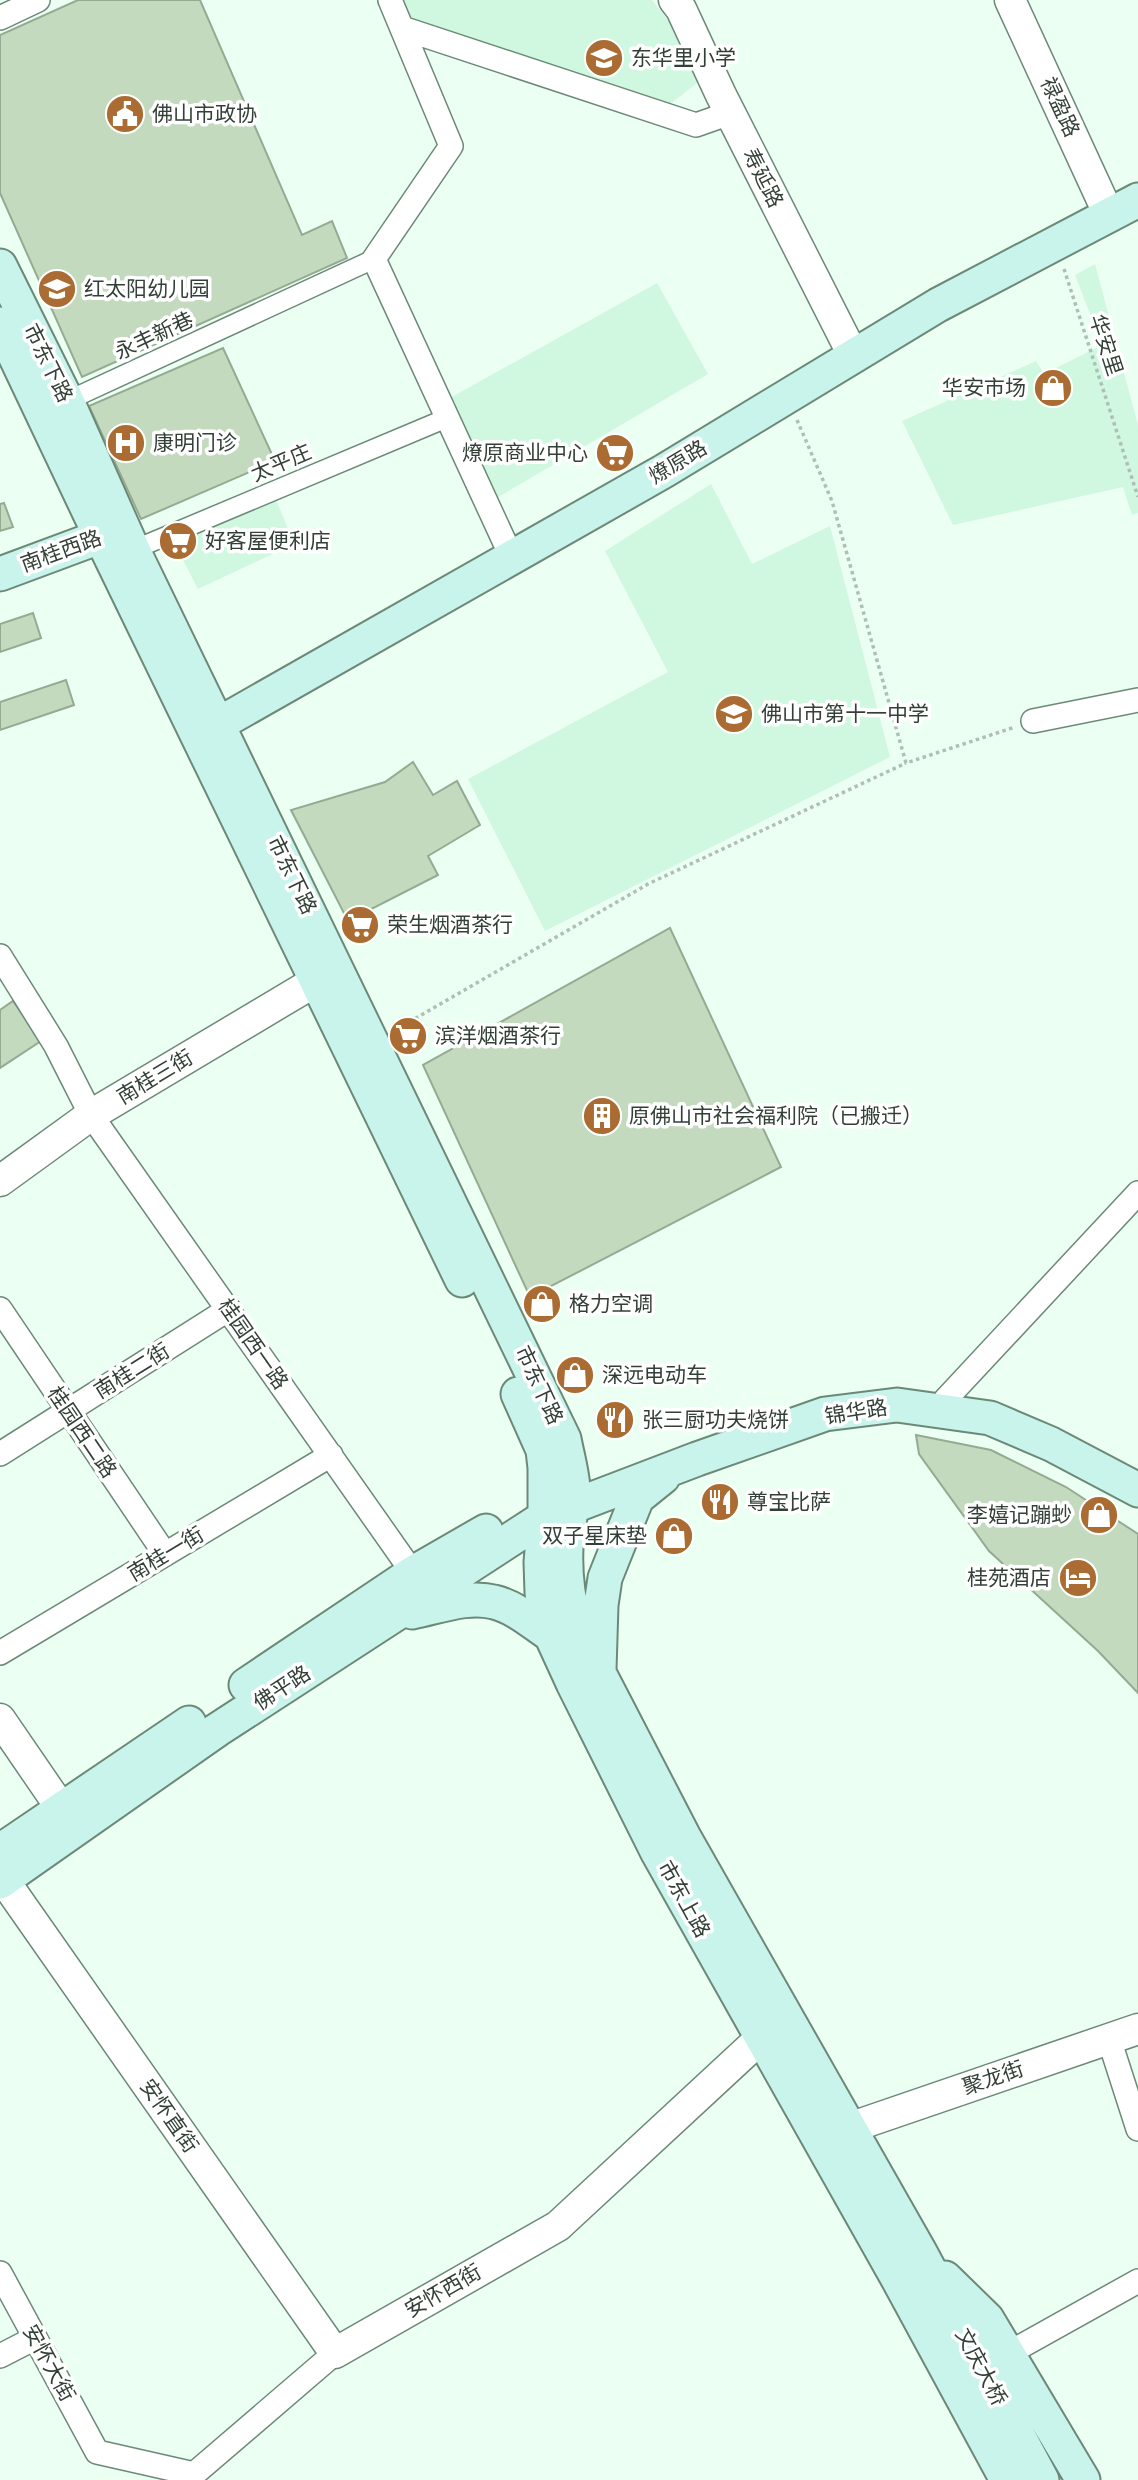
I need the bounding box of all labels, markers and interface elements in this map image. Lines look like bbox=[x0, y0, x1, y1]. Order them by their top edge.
school or university icon: 东华里小学 bbox=[583, 37, 625, 79]
place label: 东华里小学 bbox=[631, 46, 736, 70]
street label: 禄盈路 bbox=[1036, 73, 1084, 141]
public building icon: 佛山市政协 bbox=[104, 93, 146, 135]
place label: 佛山市政协 bbox=[152, 102, 257, 126]
street label: 寿延路 bbox=[738, 144, 788, 212]
school or university icon: 红太阳幼儿园 bbox=[36, 268, 78, 310]
place label: 红太阳幼儿园 bbox=[84, 277, 210, 301]
street label: 永丰新巷 bbox=[111, 307, 197, 365]
street label: 华安里 bbox=[1085, 311, 1127, 379]
street label: 市东下路 bbox=[19, 320, 77, 406]
shop icon: 华安市场 bbox=[1032, 367, 1074, 409]
place label: 华安市场 bbox=[942, 376, 1026, 400]
hospital icon: 康明门诊 bbox=[105, 422, 147, 464]
place label: 康明门诊 bbox=[153, 431, 237, 455]
supermarket icon: 燎原商业中心 bbox=[594, 432, 636, 474]
street label: 燎原路 bbox=[645, 435, 711, 489]
street label: 太平庄 bbox=[247, 440, 315, 486]
place label: 燎原商业中心 bbox=[462, 441, 588, 465]
supermarket icon: 好客屋便利店 bbox=[157, 520, 199, 562]
street label: 南桂西路 bbox=[17, 525, 105, 577]
place label: 好客屋便利店 bbox=[205, 529, 331, 553]
school or university icon: 佛山市第十一中学 bbox=[713, 693, 755, 735]
place label: 佛山市第十一中学 bbox=[761, 702, 929, 726]
street label: 市东下路 bbox=[263, 832, 321, 918]
supermarket icon: 荣生烟酒茶行 bbox=[339, 904, 381, 946]
place label: 荣生烟酒茶行 bbox=[387, 913, 513, 937]
supermarket icon: 滨洋烟酒茶行 bbox=[387, 1015, 429, 1057]
place label: 滨洋烟酒茶行 bbox=[435, 1024, 561, 1048]
street label: 南桂三街 bbox=[113, 1045, 197, 1109]
building icon: 原佛山市社会福利院（已搬迁） bbox=[581, 1095, 623, 1137]
place label: 原佛山市社会福利院（已搬迁） bbox=[629, 1104, 923, 1128]
shop icon: 格力空调 bbox=[521, 1283, 563, 1325]
place label: 格力空调 bbox=[569, 1292, 653, 1316]
street label: 桂园西一路 bbox=[213, 1294, 293, 1394]
street label: 南桂二街 bbox=[90, 1339, 174, 1403]
street label: 市东下路 bbox=[510, 1342, 568, 1428]
shop icon: 深远电动车 bbox=[554, 1354, 596, 1396]
place label: 深远电动车 bbox=[602, 1363, 707, 1387]
street label: 桂园西二路 bbox=[43, 1382, 121, 1482]
street label: 锦华路 bbox=[823, 1395, 889, 1429]
restaurant icon: 张三厨功夫烧饼 bbox=[594, 1399, 636, 1441]
place label: 张三厨功夫烧饼 bbox=[642, 1408, 789, 1432]
restaurant icon: 尊宝比萨 bbox=[699, 1481, 741, 1523]
place label: 尊宝比萨 bbox=[747, 1490, 831, 1514]
shop icon: 李嬉记蹦䖢 bbox=[1078, 1494, 1120, 1536]
place label: 李嬉记蹦䖢 bbox=[967, 1503, 1072, 1527]
shop icon: 双子星床垫 bbox=[653, 1515, 695, 1557]
street label: 南桂一街 bbox=[124, 1522, 208, 1586]
place label: 双子星床垫 bbox=[542, 1524, 647, 1548]
hotel icon: 桂苑酒店 bbox=[1057, 1557, 1099, 1599]
place label: 桂苑酒店 bbox=[967, 1566, 1051, 1590]
street label: 佛平路 bbox=[249, 1661, 315, 1715]
street label: 市东上路 bbox=[653, 1856, 715, 1942]
street label: 聚龙街 bbox=[959, 2056, 1027, 2100]
street label: 安怀直街 bbox=[135, 2075, 203, 2157]
street label: 安怀西街 bbox=[401, 2260, 485, 2322]
street label: 安怀大街 bbox=[18, 2320, 80, 2406]
street label: 文庆大桥 bbox=[951, 2324, 1011, 2410]

